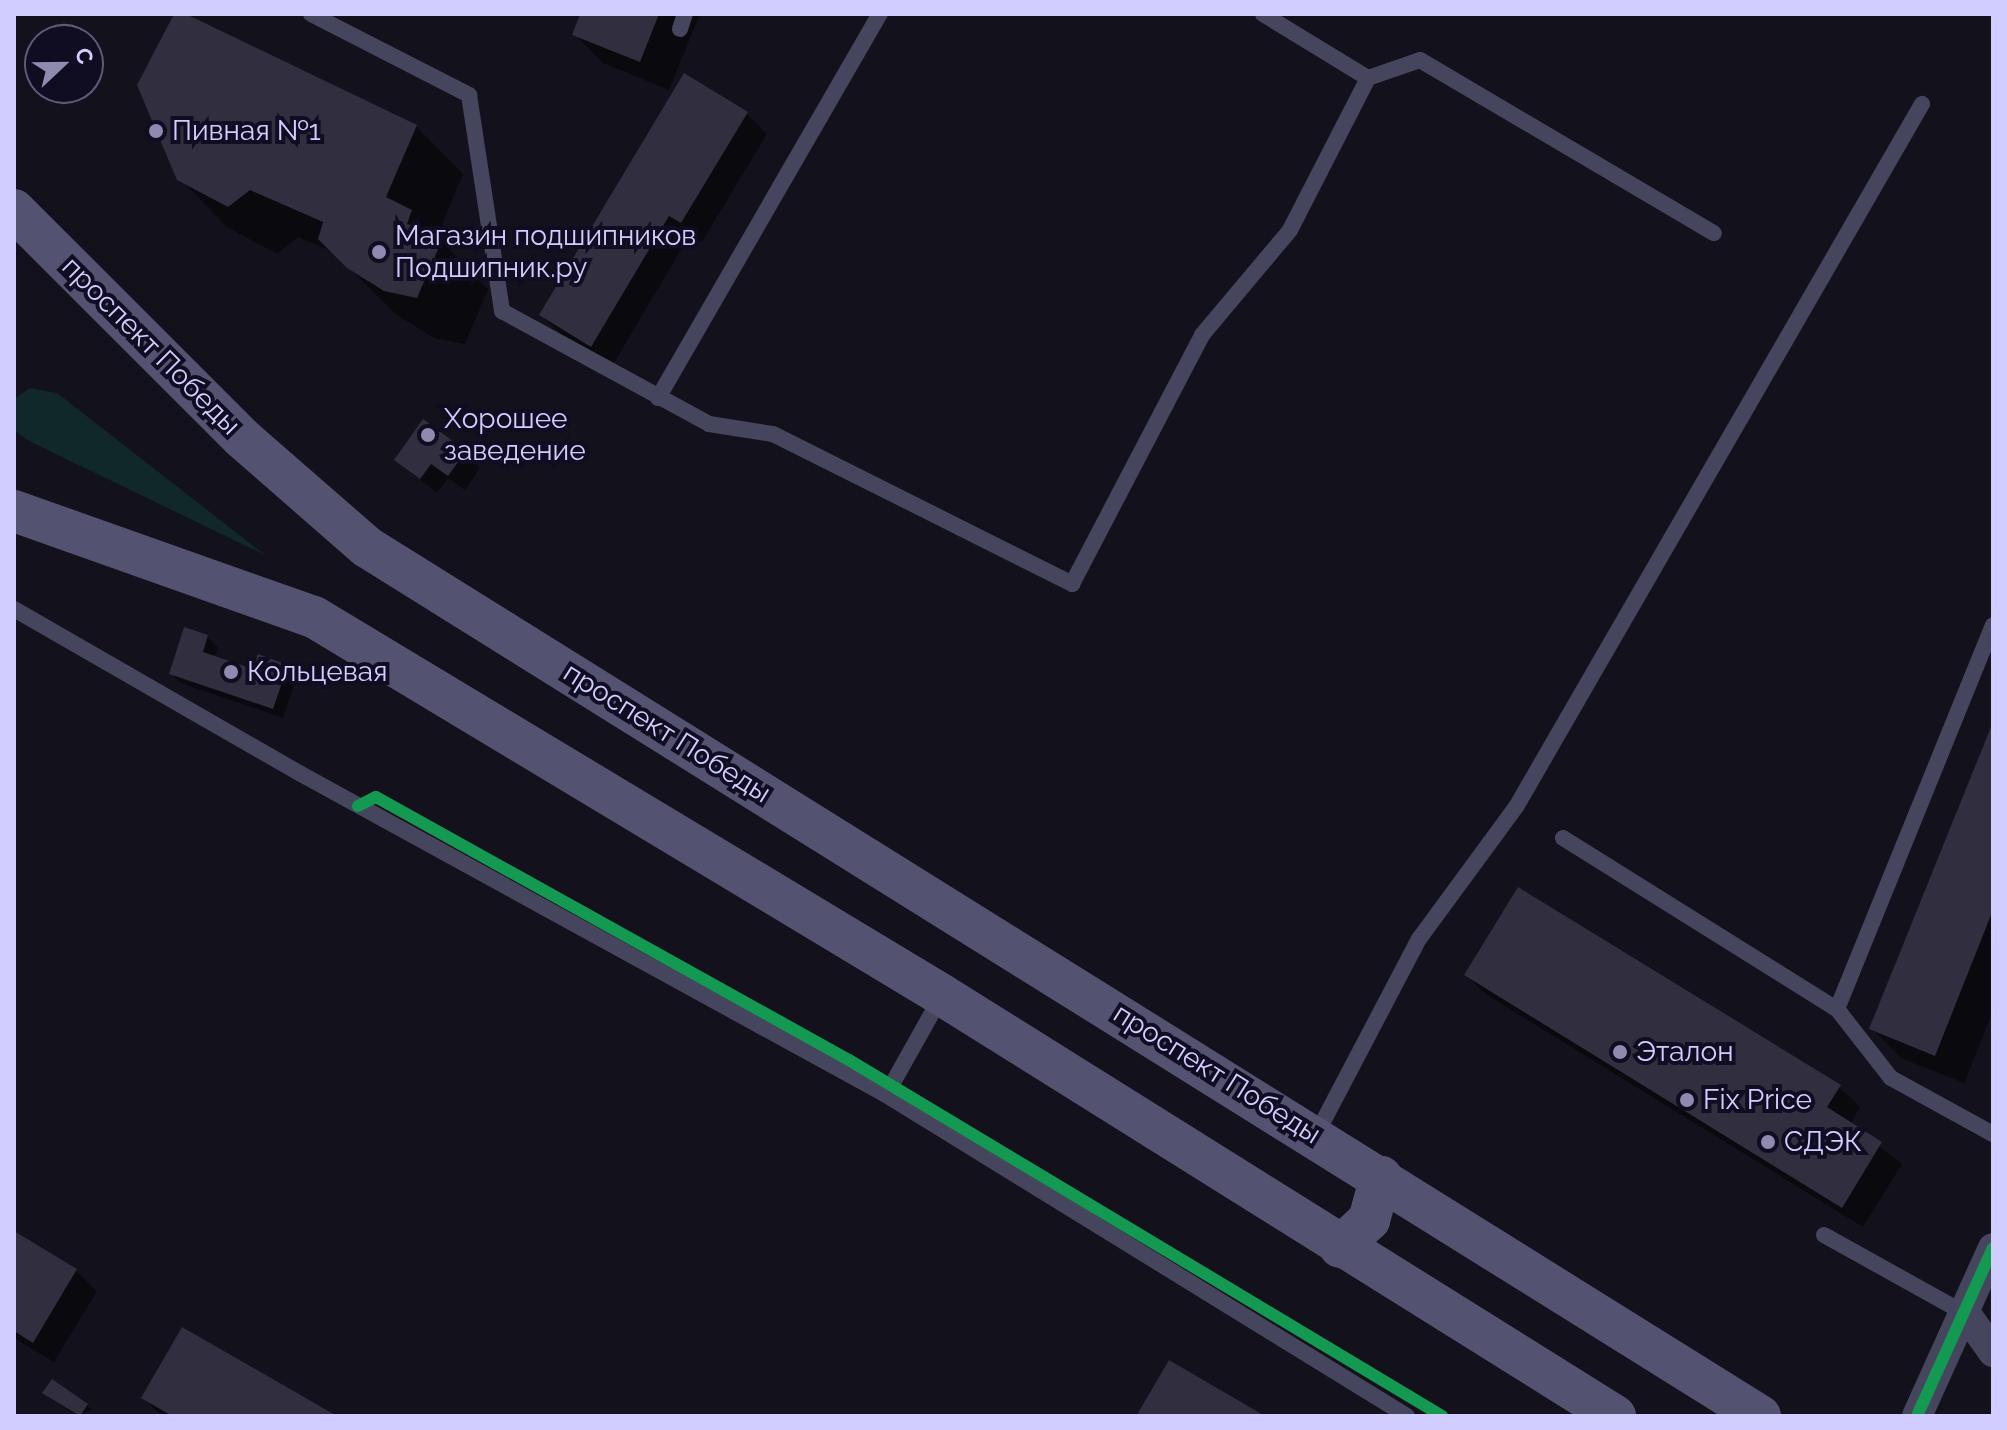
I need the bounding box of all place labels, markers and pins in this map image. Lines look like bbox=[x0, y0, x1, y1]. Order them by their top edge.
place label: Пивная №1 bbox=[172, 114, 321, 148]
marker: Пивная №1 bbox=[147, 122, 165, 140]
place label: Магазин подшипников Подшипник.ру bbox=[395, 219, 696, 285]
marker: Магазин подшипников Подшипник.ру bbox=[370, 243, 388, 261]
place label: Хорошее заведение bbox=[444, 402, 586, 468]
marker: Хорошее заведение bbox=[419, 426, 437, 444]
place label: Кольцевая bbox=[247, 655, 388, 689]
marker: Кольцевая bbox=[222, 663, 240, 681]
place label: Эталон bbox=[1636, 1035, 1733, 1069]
marker: Эталон bbox=[1611, 1043, 1629, 1061]
place label: Fix Price bbox=[1703, 1083, 1812, 1117]
marker: Fix Price bbox=[1678, 1091, 1696, 1109]
place label: СДЭК bbox=[1784, 1125, 1862, 1159]
marker: СДЭК bbox=[1759, 1133, 1777, 1151]

